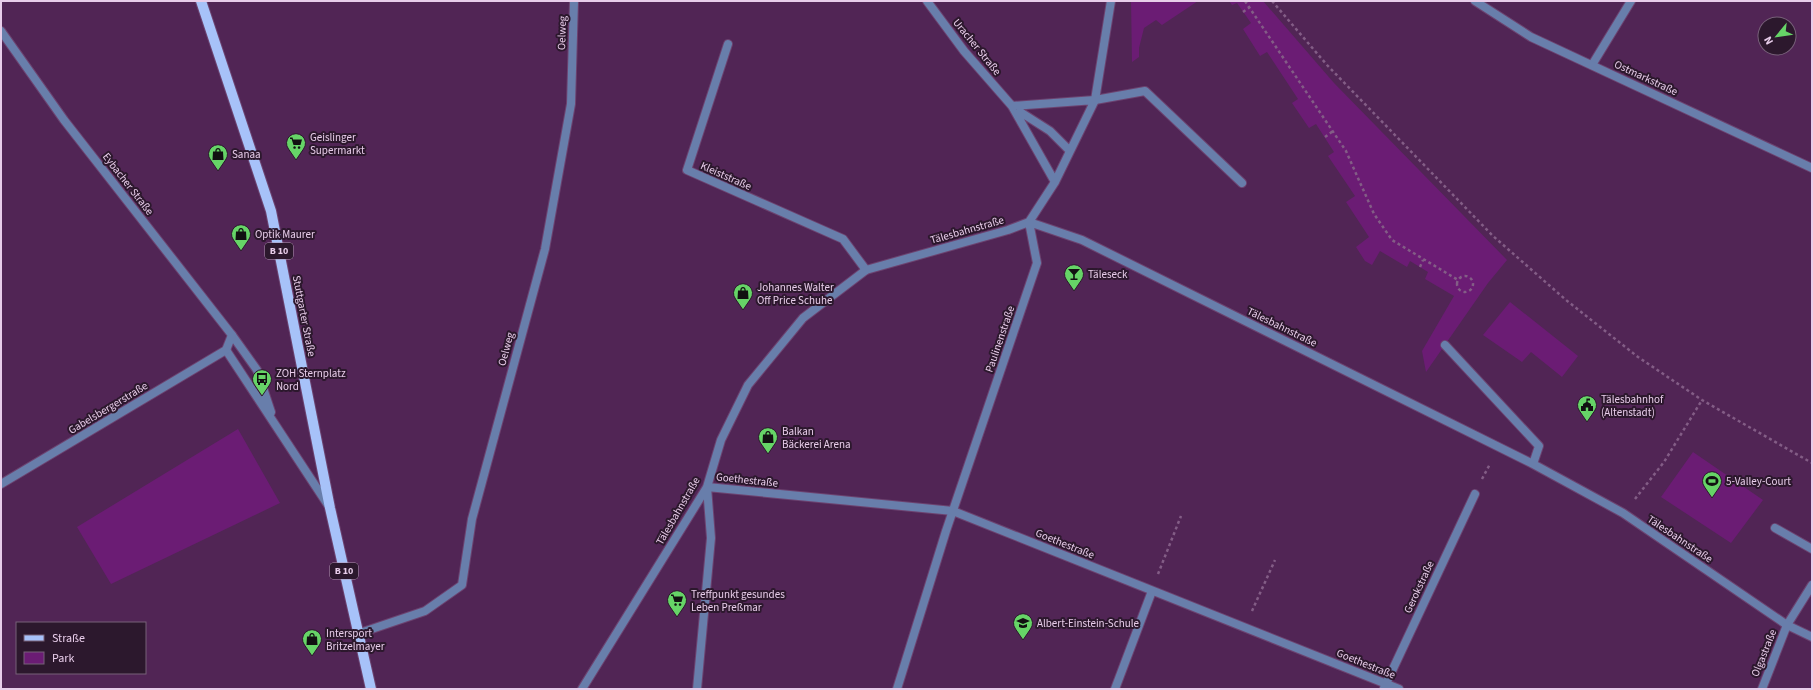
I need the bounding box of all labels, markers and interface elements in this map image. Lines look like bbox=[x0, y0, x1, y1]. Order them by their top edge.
street label: Oelweg bbox=[554, 15, 570, 50]
street label: Uracher Straße bbox=[949, 16, 1005, 79]
north arrow bbox=[1757, 16, 1797, 56]
text: N bbox=[1760, 34, 1777, 47]
street label: Ostmarkstraße bbox=[1612, 57, 1681, 99]
place label: Geislinger Supermarkt bbox=[310, 130, 365, 158]
supermarket icon: Geislinger Supermarkt bbox=[285, 132, 307, 160]
shop icon: Sanaa bbox=[207, 143, 229, 171]
place label: Sanaa bbox=[232, 147, 261, 162]
street label: Eybacher Straße bbox=[99, 150, 157, 219]
street label: Kleiststraße bbox=[698, 158, 754, 194]
street label: Tälesbahnstraße bbox=[928, 212, 1006, 248]
shop icon: Optik Maurer bbox=[230, 223, 252, 251]
place label: Optik Maurer bbox=[255, 227, 315, 242]
road number: B 10 bbox=[265, 243, 293, 259]
bar icon: Täleseck bbox=[1063, 263, 1085, 291]
place label: Täleseck bbox=[1088, 267, 1128, 282]
street label: Stuttgarter Straße bbox=[289, 274, 319, 358]
place label: Johannes Walter Off Price Schuhe bbox=[757, 280, 834, 308]
shop icon: Johannes Walter Off Price Schuhe bbox=[732, 282, 754, 310]
street label: Paulinenstraße bbox=[982, 303, 1019, 374]
street label: Tälesbahnstraße bbox=[1245, 304, 1320, 351]
street label: Oelweg bbox=[494, 330, 518, 368]
place label: ZOH Sternplatz Nord bbox=[276, 366, 346, 394]
bus stop icon: ZOH Sternplatz Nord bbox=[251, 368, 273, 396]
street label: Gabelsbergerstraße bbox=[65, 378, 151, 438]
place label: Tälesbahnhof (Altenstadt) bbox=[1601, 392, 1664, 420]
public building icon: Tälesbahnhof (Altenstadt) bbox=[1576, 394, 1598, 422]
place label: Balkan Bäckerei Arena bbox=[782, 424, 851, 452]
shop icon: Balkan Bäckerei Arena bbox=[757, 426, 779, 454]
street label: Goethestraße bbox=[715, 469, 779, 491]
sports icon: 5-Valley-Court bbox=[1701, 470, 1723, 498]
street label: Tälesbahnstraße bbox=[653, 474, 704, 548]
place label: 5-Valley-Court bbox=[1726, 474, 1791, 489]
street label: Tälesbahnstraße bbox=[1644, 512, 1716, 567]
street label: Goethestraße bbox=[1033, 525, 1097, 563]
street label: Gerokstraße bbox=[1400, 558, 1438, 616]
road number: B 10 bbox=[330, 563, 358, 579]
place label: Treffpunkt gesundes Leben Preßmar bbox=[691, 587, 785, 615]
supermarket icon: Treffpunkt gesundes Leben Preßmar bbox=[666, 589, 688, 617]
school or university icon: Albert-Einstein-Schule bbox=[1012, 612, 1034, 640]
place label: Albert-Einstein-Schule bbox=[1037, 616, 1140, 631]
legend bbox=[16, 622, 146, 674]
place label: Intersport Britzelmayer bbox=[326, 626, 385, 654]
street label: Olgastraße bbox=[1748, 627, 1781, 679]
shop icon: Intersport Britzelmayer bbox=[301, 628, 323, 656]
text: Straße bbox=[52, 630, 85, 647]
street label: Goethestraße bbox=[1334, 645, 1398, 683]
text: Park bbox=[52, 650, 74, 667]

